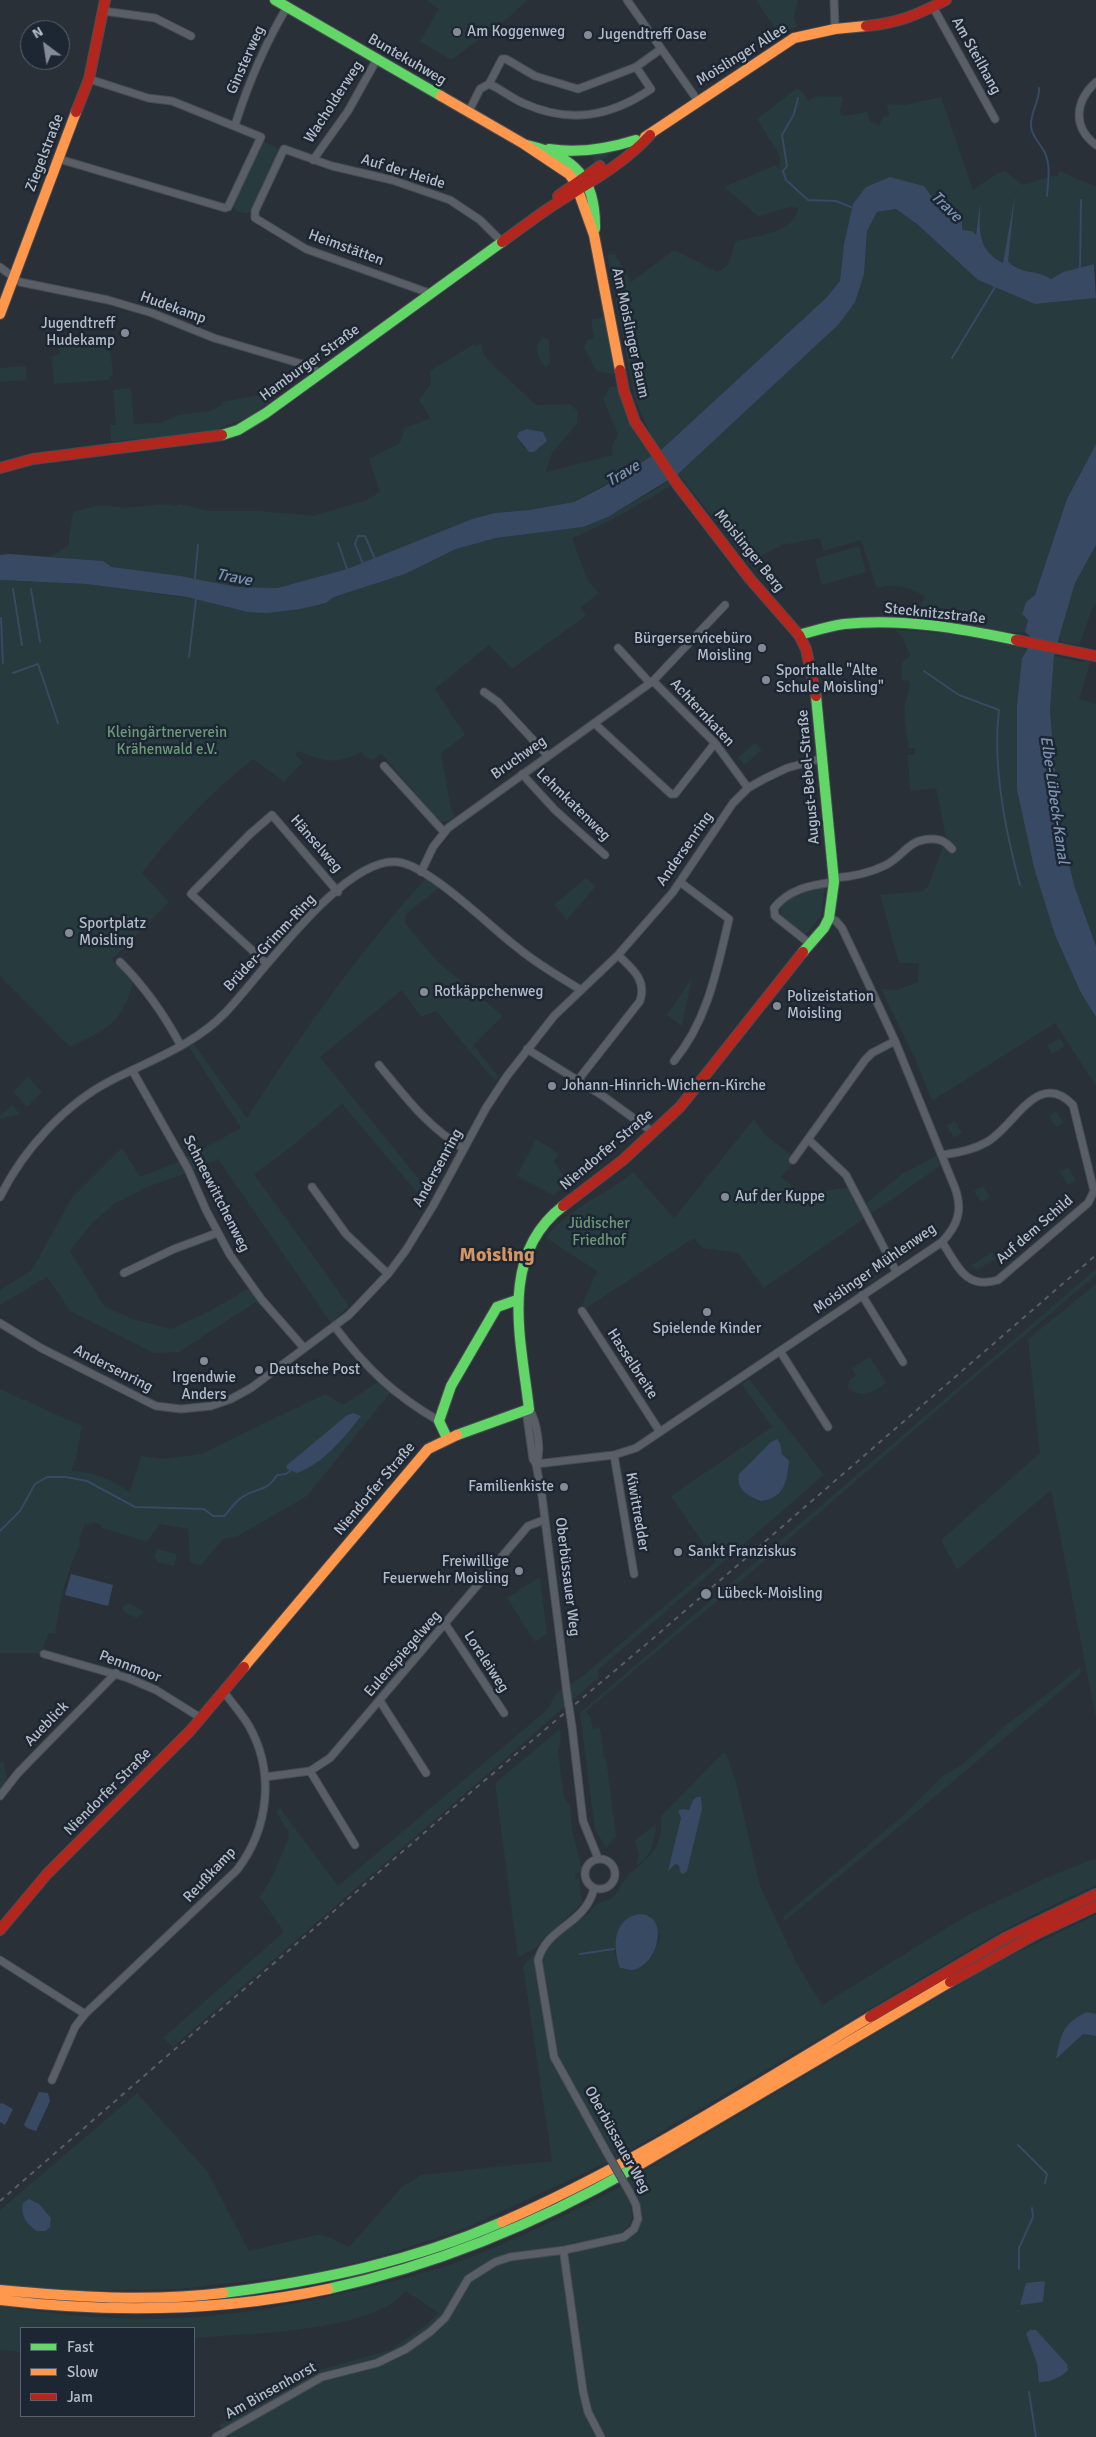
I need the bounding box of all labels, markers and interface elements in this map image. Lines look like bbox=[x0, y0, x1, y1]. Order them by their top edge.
street label: Am Steilhang bbox=[947, 14, 1005, 98]
north arrow bbox=[20, 20, 70, 70]
street label: Moislinger Allee bbox=[693, 20, 791, 90]
text: N bbox=[29, 23, 46, 42]
street label: Ginsterweg bbox=[223, 23, 269, 97]
place label: Am Koggenweg bbox=[467, 23, 565, 41]
marker: Am Koggenweg bbox=[451, 26, 463, 38]
place label: Jugendtreff Oase bbox=[598, 26, 707, 44]
marker: Jugendtreff Oase bbox=[582, 29, 594, 41]
street label: Buntekuhweg bbox=[365, 30, 449, 90]
street label: Wacholderweg bbox=[301, 57, 367, 147]
street label: Ziegelstraße bbox=[22, 112, 68, 194]
street label: Auf der Heide bbox=[359, 151, 447, 193]
water label: Trave bbox=[926, 188, 966, 226]
street label: Heimstätten bbox=[306, 226, 386, 270]
street label: Am Moislinger Baum bbox=[607, 266, 653, 400]
street label: Hudekamp bbox=[138, 288, 208, 328]
place label: Jugendtreff Hudekamp bbox=[41, 315, 115, 350]
street label: Hamburger Straße bbox=[257, 321, 363, 405]
marker: Jugendtreff Hudekamp bbox=[119, 327, 131, 339]
water label: Trave bbox=[603, 457, 643, 491]
street label: Moislinger Berg bbox=[710, 506, 788, 596]
water label: Trave bbox=[215, 565, 253, 591]
street label: Stecknitzstraße bbox=[884, 600, 986, 628]
place label: Bürgerservicebüro Moisling bbox=[634, 630, 752, 665]
marker: Bürgerservicebüro Moisling bbox=[756, 642, 768, 654]
place label: Sporthalle "Alte Schule Moisling" bbox=[776, 662, 884, 697]
marker: Sporthalle "Alte Schule Moisling" bbox=[760, 674, 772, 686]
street label: Achternkaten bbox=[666, 675, 738, 751]
street label: August-Bebel-Straße bbox=[794, 709, 824, 845]
park label: Kleingärtnerverein Krähenwald e.V. bbox=[107, 724, 227, 759]
street label: Bruchweg bbox=[488, 732, 550, 784]
water label: Elbe-Lübeck-Kanal bbox=[1036, 735, 1072, 865]
street label: Lehmkatenweg bbox=[532, 765, 614, 845]
street label: Andersenring bbox=[653, 808, 717, 890]
street label: Hänselweg bbox=[286, 812, 346, 876]
street label: Brüder-Grimm-Ring bbox=[220, 891, 320, 995]
place label: Sportplatz Moisling bbox=[79, 915, 146, 950]
marker: Sportplatz Moisling bbox=[63, 927, 75, 939]
place label: Rotkäppchenweg bbox=[434, 983, 544, 1001]
marker: Rotkäppchenweg bbox=[418, 986, 430, 998]
place label: Polizeistation Moisling bbox=[787, 988, 874, 1023]
marker: Polizeistation Moisling bbox=[771, 1000, 783, 1012]
place label: Johann-Hinrich-Wichern-Kirche bbox=[562, 1077, 766, 1095]
marker: Johann-Hinrich-Wichern-Kirche bbox=[546, 1080, 558, 1092]
street label: Niendorfer Straße bbox=[557, 1106, 657, 1194]
street label: Andersenring bbox=[409, 1126, 467, 1210]
street label: Schneewittchenweg bbox=[179, 1133, 253, 1255]
place label: Auf der Kuppe bbox=[735, 1188, 825, 1206]
marker: Auf der Kuppe bbox=[719, 1191, 731, 1203]
street label: Auf dem Schild bbox=[993, 1192, 1077, 1268]
park label: Jüdischer Friedhof bbox=[568, 1215, 630, 1250]
street label: Moislinger Mühlenweg bbox=[810, 1220, 940, 1318]
district label: Moisling bbox=[459, 1244, 535, 1268]
marker: Spielende Kinder bbox=[701, 1306, 713, 1318]
place label: Spielende Kinder bbox=[653, 1320, 761, 1338]
street label: Hasselbreite bbox=[603, 1326, 661, 1402]
street label: Andersenring bbox=[70, 1341, 156, 1397]
marker: Irgendwie Anders bbox=[198, 1355, 210, 1367]
place label: Deutsche Post bbox=[269, 1361, 360, 1379]
marker: Deutsche Post bbox=[253, 1364, 265, 1376]
place label: Irgendwie Anders bbox=[172, 1369, 236, 1404]
street label: Niendorfer Straße bbox=[331, 1439, 419, 1539]
street label: Kiwittredder bbox=[621, 1471, 653, 1553]
place label: Familienkiste bbox=[468, 1478, 554, 1496]
marker: Familienkiste bbox=[558, 1481, 570, 1493]
street label: Oberbüssauer Weg bbox=[551, 1516, 583, 1638]
place label: Sankt Franziskus bbox=[688, 1543, 796, 1561]
marker: Sankt Franziskus bbox=[672, 1546, 684, 1558]
place label: Freiwillige Feuerwehr Moisling bbox=[382, 1553, 509, 1588]
marker: Freiwillige Feuerwehr Moisling bbox=[513, 1565, 525, 1577]
place label: Lübeck-Moisling bbox=[717, 1585, 823, 1603]
marker: Lübeck-Moisling bbox=[699, 1587, 713, 1601]
street label: Eulenspiegelweg bbox=[361, 1607, 445, 1701]
street label: Loreleiweg bbox=[459, 1628, 513, 1696]
street label: Pennmoor bbox=[96, 1647, 164, 1687]
street label: Aueblick bbox=[21, 1698, 73, 1750]
street label: Niendorfer Straße bbox=[60, 1744, 156, 1840]
street label: Reußkamp bbox=[180, 1844, 240, 1906]
street label: Oberbüssauer Weg bbox=[580, 2083, 654, 2197]
legend bbox=[20, 2327, 195, 2417]
text: Fast bbox=[67, 2338, 94, 2356]
street label: Am Binsenhorst bbox=[222, 2359, 320, 2423]
text: Slow bbox=[67, 2363, 98, 2381]
text: Jam bbox=[67, 2388, 93, 2406]

